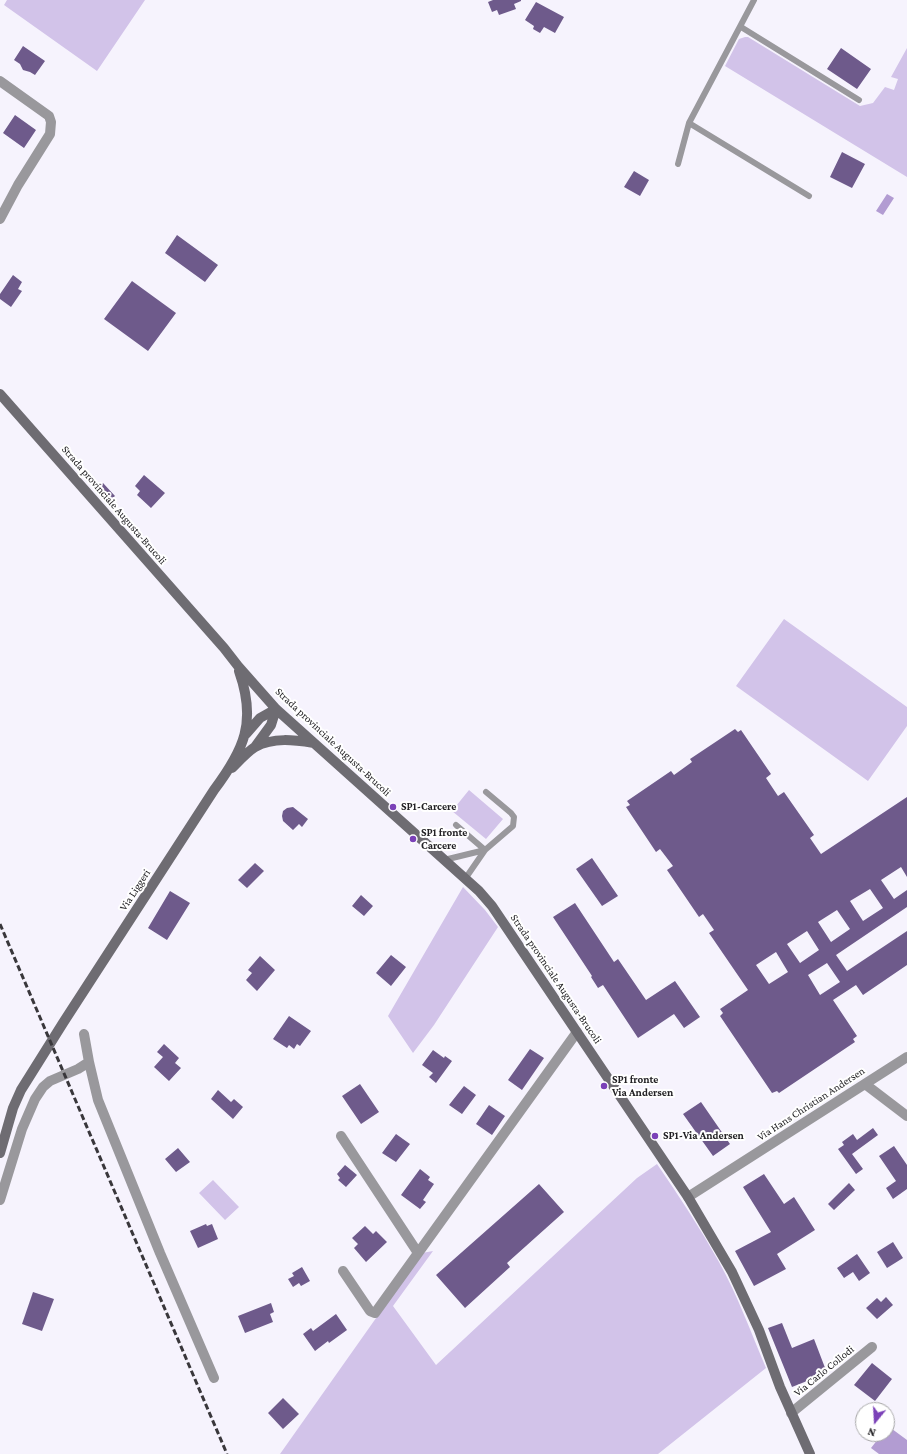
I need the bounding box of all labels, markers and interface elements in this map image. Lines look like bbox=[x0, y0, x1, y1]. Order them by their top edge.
street label: Strada provinciale Augusta-Brucoli bbox=[59, 443, 169, 567]
street label: Strada provinciale Augusta-Brucoli bbox=[272, 685, 394, 799]
place label: SP1-Carcere bbox=[401, 800, 456, 814]
marker: SP1-Carcere bbox=[388, 802, 398, 812]
place label: SP1 fronte Carcere bbox=[421, 826, 467, 852]
marker: SP1 fronte Carcere bbox=[408, 834, 418, 844]
street label: Via Liggeri bbox=[117, 867, 153, 913]
street label: Strada provinciale Augusta-Brucoli bbox=[508, 912, 604, 1046]
street label: Via Hans Christian Andersen bbox=[755, 1064, 867, 1144]
place label: SP1 fronte Via Andersen bbox=[612, 1073, 673, 1099]
marker: SP1 fronte Via Andersen bbox=[599, 1081, 609, 1091]
place label: SP1-Via Andersen bbox=[663, 1129, 744, 1143]
marker: SP1-Via Andersen bbox=[650, 1131, 660, 1141]
street label: Via Carlo Collodi bbox=[791, 1343, 857, 1399]
north arrow bbox=[855, 1402, 895, 1442]
text: N bbox=[866, 1426, 877, 1439]

